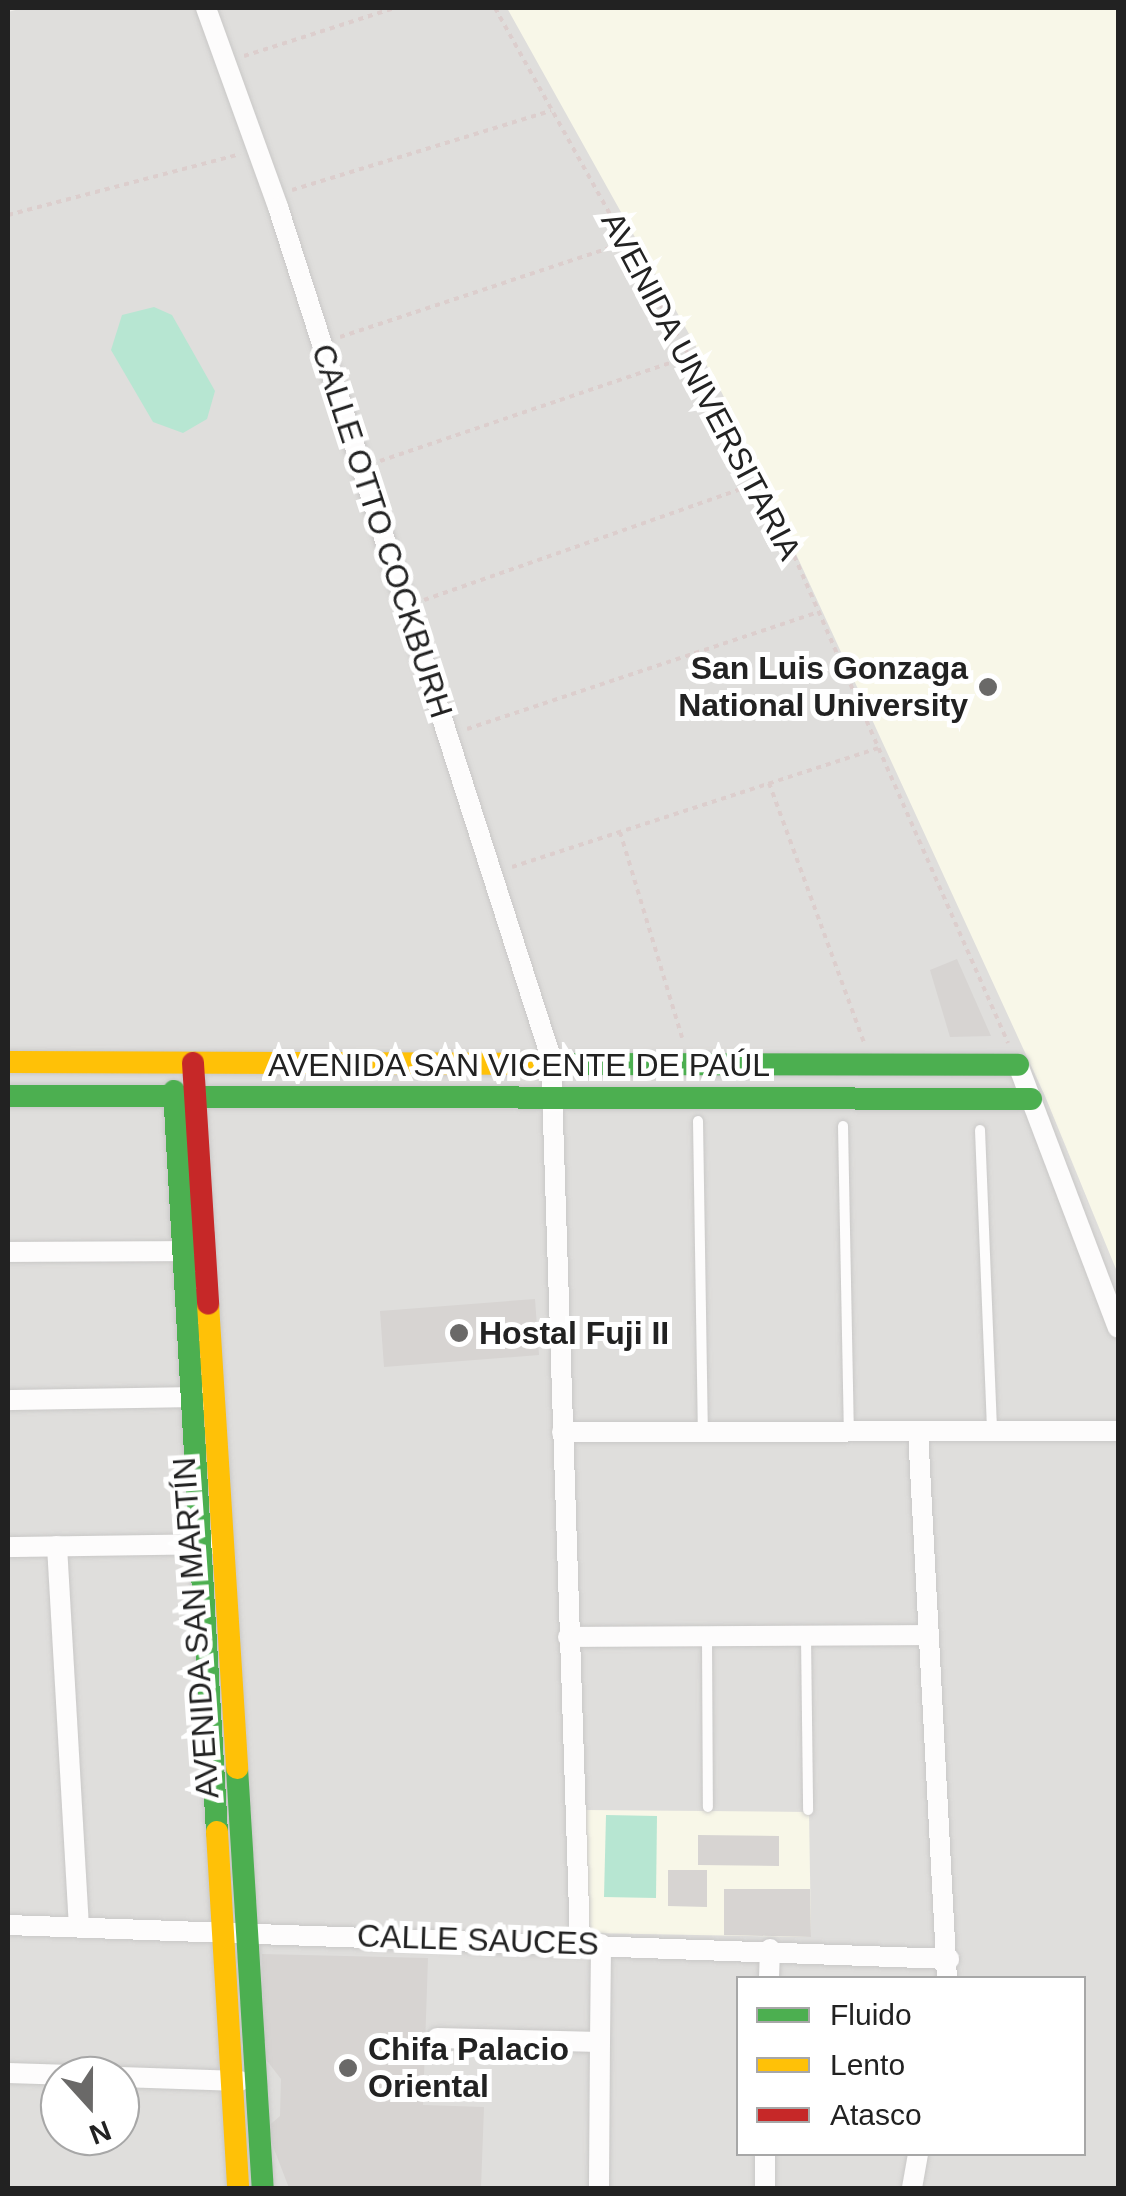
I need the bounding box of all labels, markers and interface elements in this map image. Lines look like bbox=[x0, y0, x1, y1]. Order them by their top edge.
street label: AVENIDA UNIVERSITARIA bbox=[593, 205, 809, 567]
street label: CALLE OTTO COCKBURH bbox=[303, 339, 461, 723]
place label: San Luis Gonzaga National University bbox=[678, 650, 968, 725]
marker: San Luis Gonzaga National University bbox=[977, 676, 999, 698]
street label: AVENIDA SAN VICENTE DE PAÚL bbox=[267, 1046, 771, 1084]
place label: Hostal Fuji II bbox=[479, 1314, 669, 1352]
marker: Hostal Fuji II bbox=[448, 1322, 470, 1344]
street label: AVENIDA SAN MARTÍN bbox=[165, 1455, 227, 1801]
street label: CALLE SAUCES bbox=[356, 1917, 600, 1963]
legend bbox=[736, 1976, 1086, 2156]
text: Fluido bbox=[830, 1998, 912, 2031]
place label: Chifa Palacio Oriental bbox=[368, 2031, 569, 2106]
text: Lento bbox=[830, 2048, 905, 2081]
north arrow bbox=[40, 2056, 140, 2156]
marker: Chifa Palacio Oriental bbox=[337, 2057, 359, 2079]
text: Atasco bbox=[830, 2098, 922, 2131]
text: N bbox=[85, 2115, 115, 2151]

